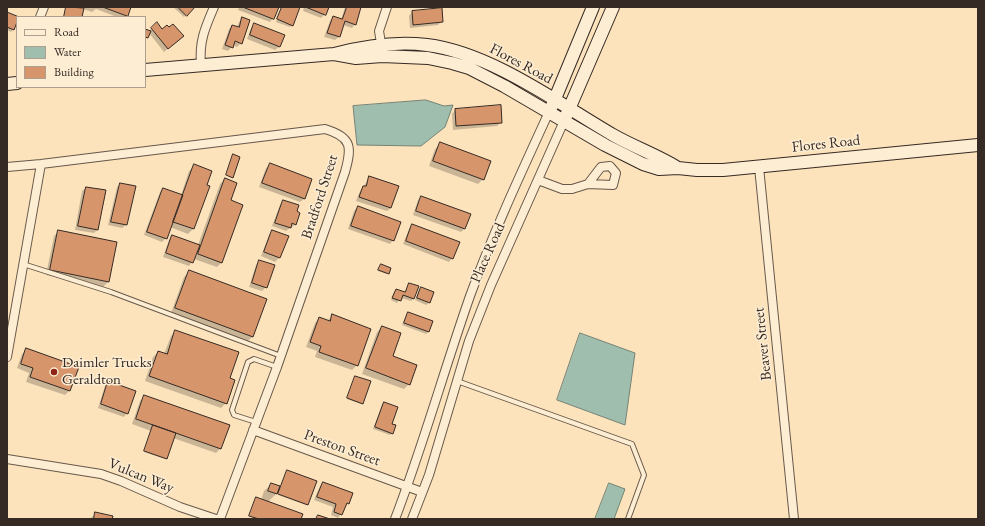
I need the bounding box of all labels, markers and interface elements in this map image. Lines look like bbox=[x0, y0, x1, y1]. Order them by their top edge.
legend bbox=[16, 16, 146, 88]
text: Road bbox=[54, 24, 79, 40]
street label: Flores Road bbox=[486, 40, 556, 88]
text: Water bbox=[54, 44, 81, 60]
text: Building bbox=[54, 64, 94, 80]
street label: Flores Road bbox=[791, 131, 861, 157]
street label: Bradford Street bbox=[298, 152, 342, 242]
street label: Place Road bbox=[467, 220, 509, 286]
street label: Beaver Street bbox=[750, 307, 776, 381]
place label: Daimler Trucks Geraldton bbox=[62, 354, 152, 389]
marker: Daimler Trucks Geraldton bbox=[49, 367, 59, 377]
street label: Preston Street bbox=[301, 426, 383, 470]
street label: Vulcan Way bbox=[106, 455, 176, 497]

